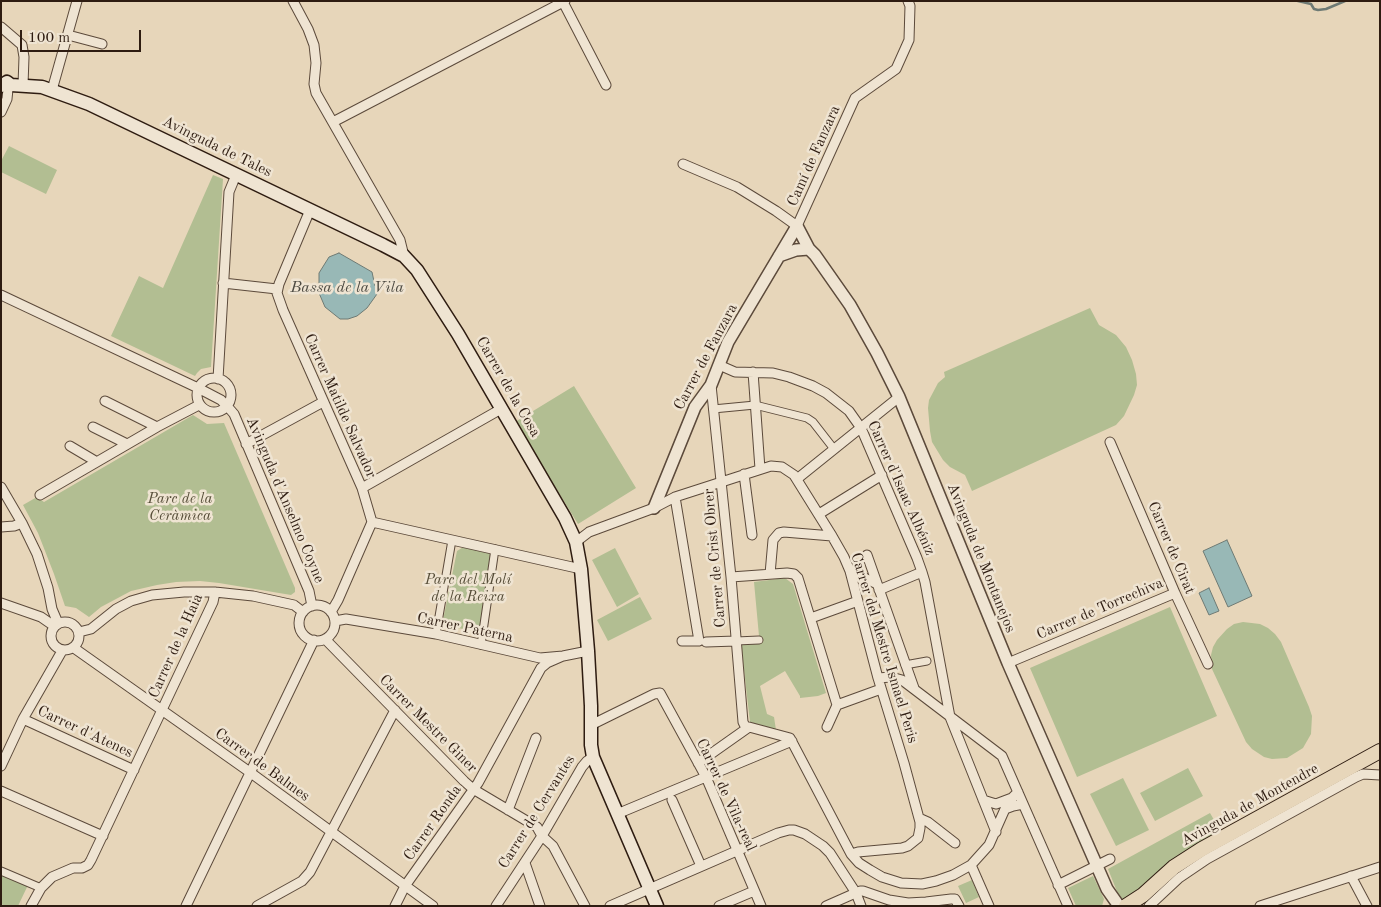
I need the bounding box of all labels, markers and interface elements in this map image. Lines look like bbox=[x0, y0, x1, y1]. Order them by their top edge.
scale bar bbox=[22, 20, 144, 52]
text: 100 m bbox=[28, 31, 70, 46]
street label: Camí de Fanzara bbox=[784, 103, 844, 209]
street label: Avinguda de Tales bbox=[159, 113, 275, 181]
water label: Bassa de la Vila bbox=[290, 278, 404, 298]
street label: Carrer de Fanzara bbox=[670, 301, 742, 413]
street label: Carrer Matilde Salvador bbox=[300, 331, 380, 481]
street label: Carrer de la Cosa bbox=[472, 334, 544, 440]
street label: Avinguda d'Anselmo Coyne bbox=[242, 414, 328, 586]
street label: Carrer d'Isaac Albéniz bbox=[863, 418, 939, 558]
street label: Avinguda de Montanejos bbox=[943, 481, 1019, 635]
street label: Carrer de Crist Obrer bbox=[700, 488, 730, 628]
park label: Parc de la Ceràmica bbox=[148, 490, 212, 525]
street label: Carrer de Cirat bbox=[1143, 499, 1199, 597]
street label: Carrer del Mestre Ismael Peris bbox=[846, 551, 922, 745]
park label: Parc del Molí de la Reixa bbox=[425, 571, 511, 606]
street label: Carrer de Torrechiva bbox=[1034, 574, 1166, 644]
street label: Carrer de la Haia bbox=[145, 591, 207, 701]
street label: Carrer Paterna bbox=[415, 609, 515, 647]
street label: Carrer Mestre Giner bbox=[375, 671, 481, 777]
street label: Carrer d'Atenes bbox=[34, 702, 136, 762]
street label: Carrer de Balmes bbox=[211, 724, 313, 806]
street label: Carrer de Vila-real bbox=[692, 736, 760, 854]
street label: Carrer de Cervantes bbox=[495, 752, 579, 872]
street label: Avinguda de Montendre bbox=[1178, 760, 1322, 850]
street label: Carrer Ronda bbox=[400, 782, 466, 864]

